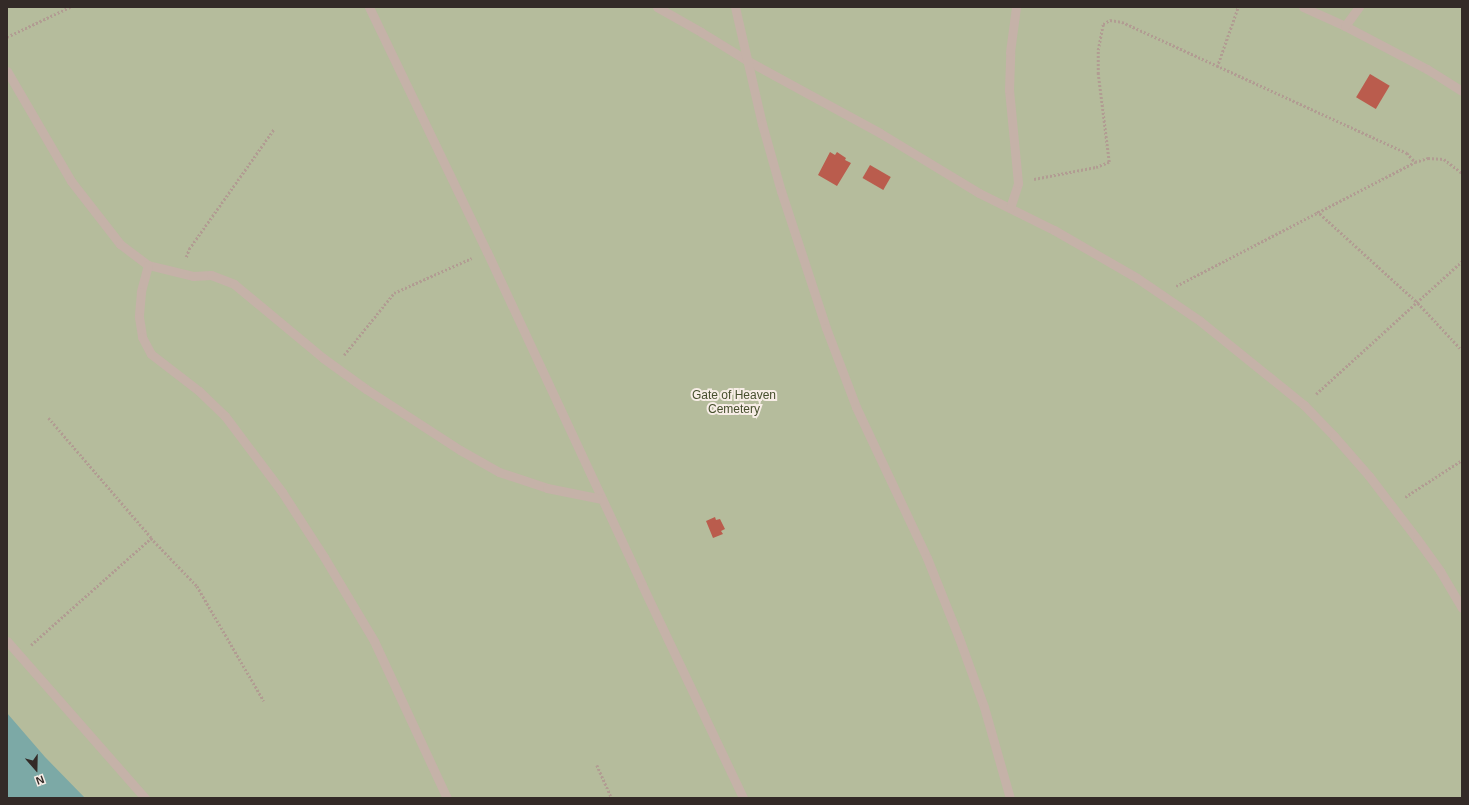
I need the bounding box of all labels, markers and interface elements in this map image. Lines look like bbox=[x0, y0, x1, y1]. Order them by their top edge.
park label: Gate of Heaven Cemetery bbox=[692, 389, 776, 417]
north arrow bbox=[16, 749, 56, 789]
text: N bbox=[34, 773, 46, 787]

